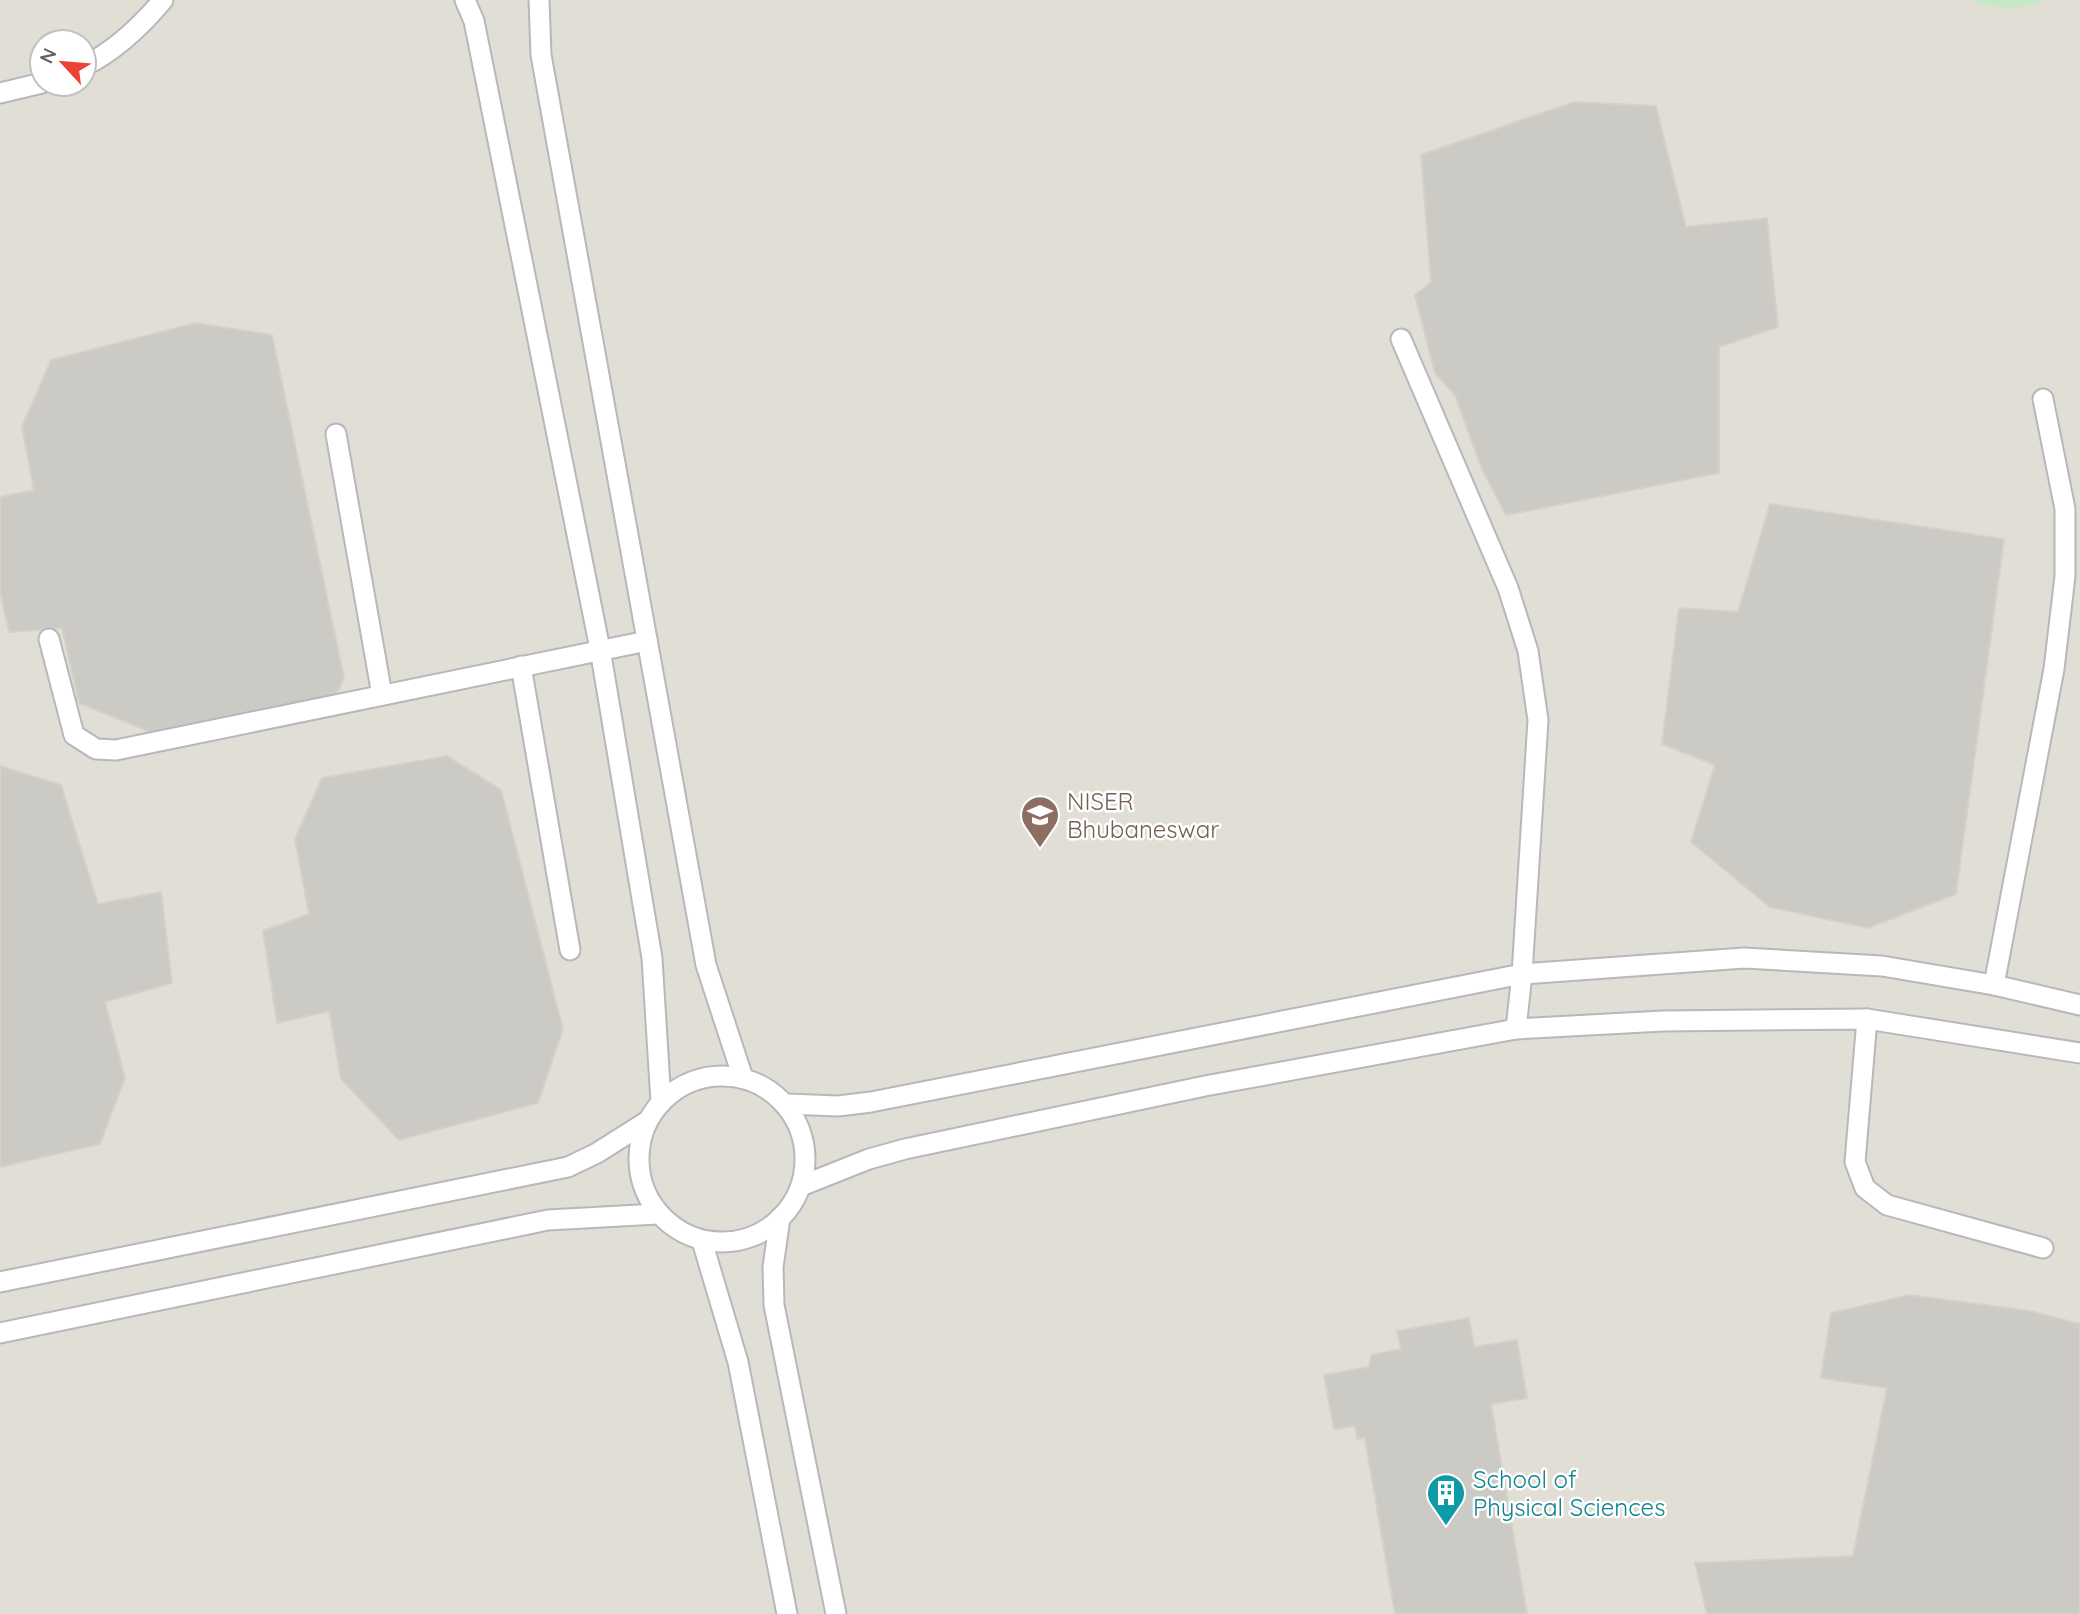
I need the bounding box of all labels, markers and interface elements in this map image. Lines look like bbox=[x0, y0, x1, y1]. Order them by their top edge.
north arrow bbox=[28, 28, 98, 98]
text: N bbox=[34, 44, 62, 67]
place label: NISER Bhubaneswar bbox=[1067, 786, 1220, 844]
school or university icon: NISER Bhubaneswar bbox=[1019, 794, 1061, 849]
place label: School of Physical Sciences bbox=[1473, 1464, 1665, 1522]
building icon: School of Physical Sciences bbox=[1425, 1472, 1467, 1527]

